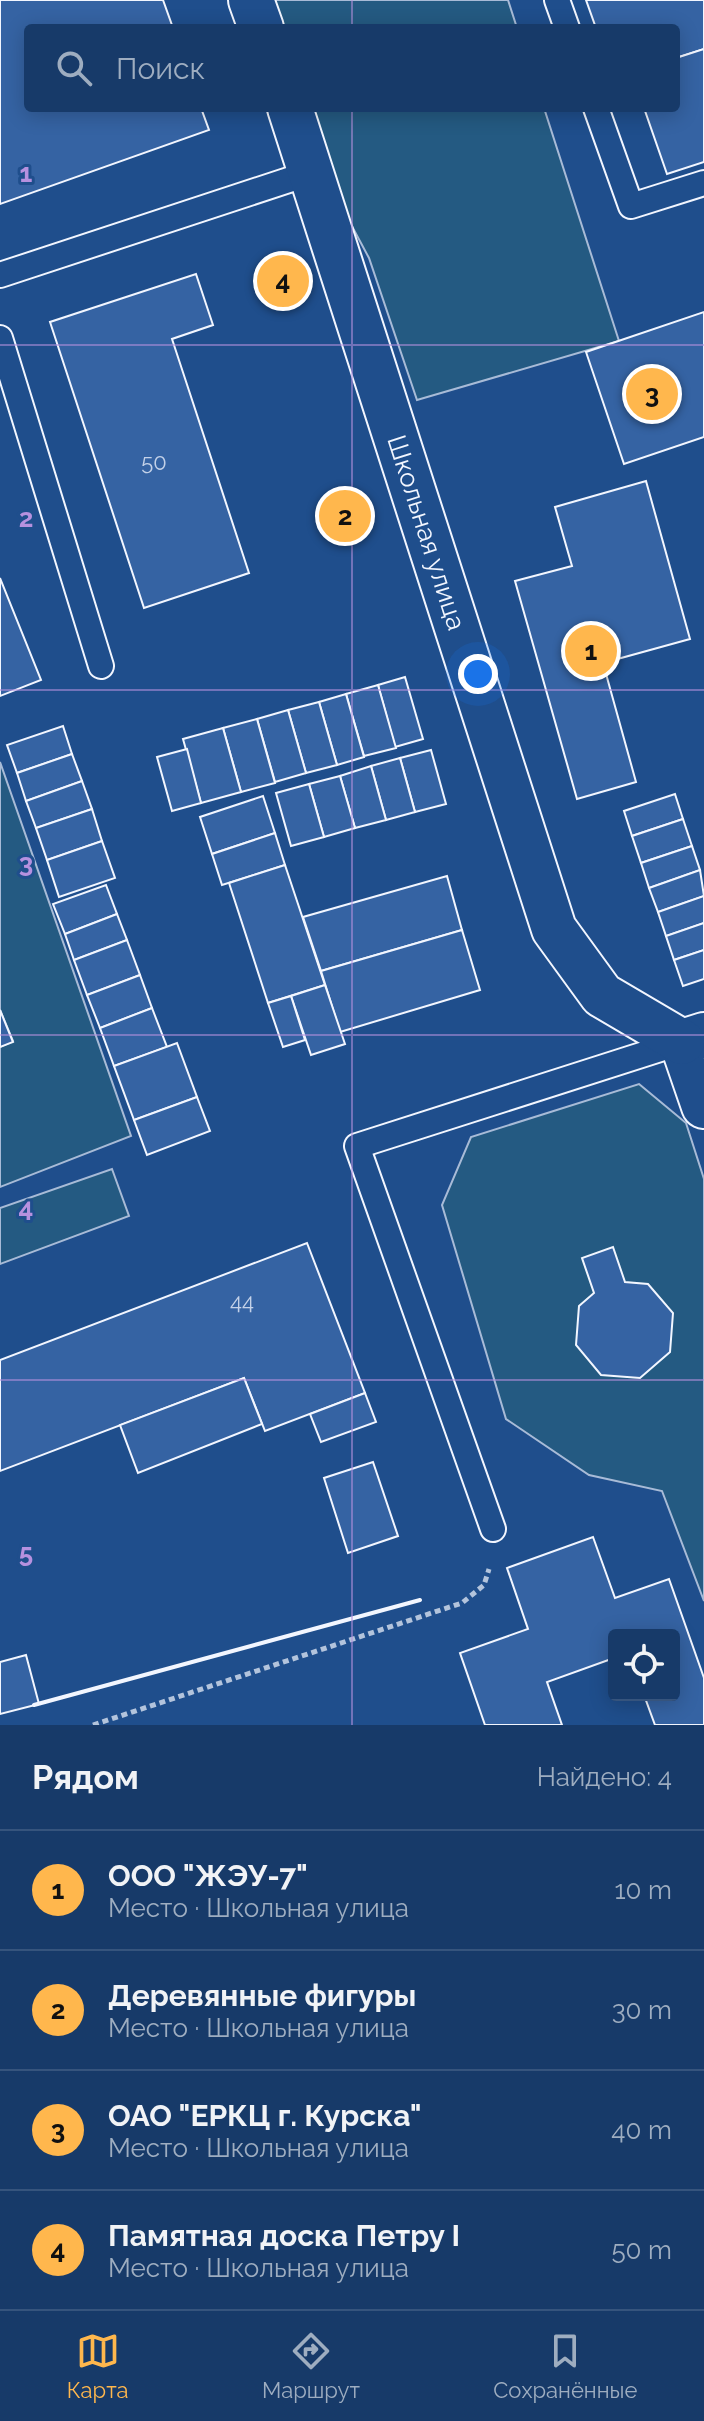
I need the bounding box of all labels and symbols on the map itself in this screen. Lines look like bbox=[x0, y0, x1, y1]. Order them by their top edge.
text: 1 bbox=[20, 158, 33, 188]
pin: 4 bbox=[257, 251, 309, 311]
pin: 3 bbox=[626, 364, 678, 424]
street label: Школьная улица bbox=[381, 431, 472, 634]
house number: 50 bbox=[141, 449, 167, 475]
pin: 2 bbox=[319, 486, 371, 546]
text: 2 bbox=[19, 503, 33, 533]
pin: 1 bbox=[565, 621, 617, 681]
your location bbox=[458, 654, 498, 694]
text: 3 bbox=[19, 848, 33, 878]
text: 4 bbox=[19, 1193, 33, 1223]
house number: 44 bbox=[230, 1288, 254, 1314]
text: 5 bbox=[19, 1538, 33, 1568]

